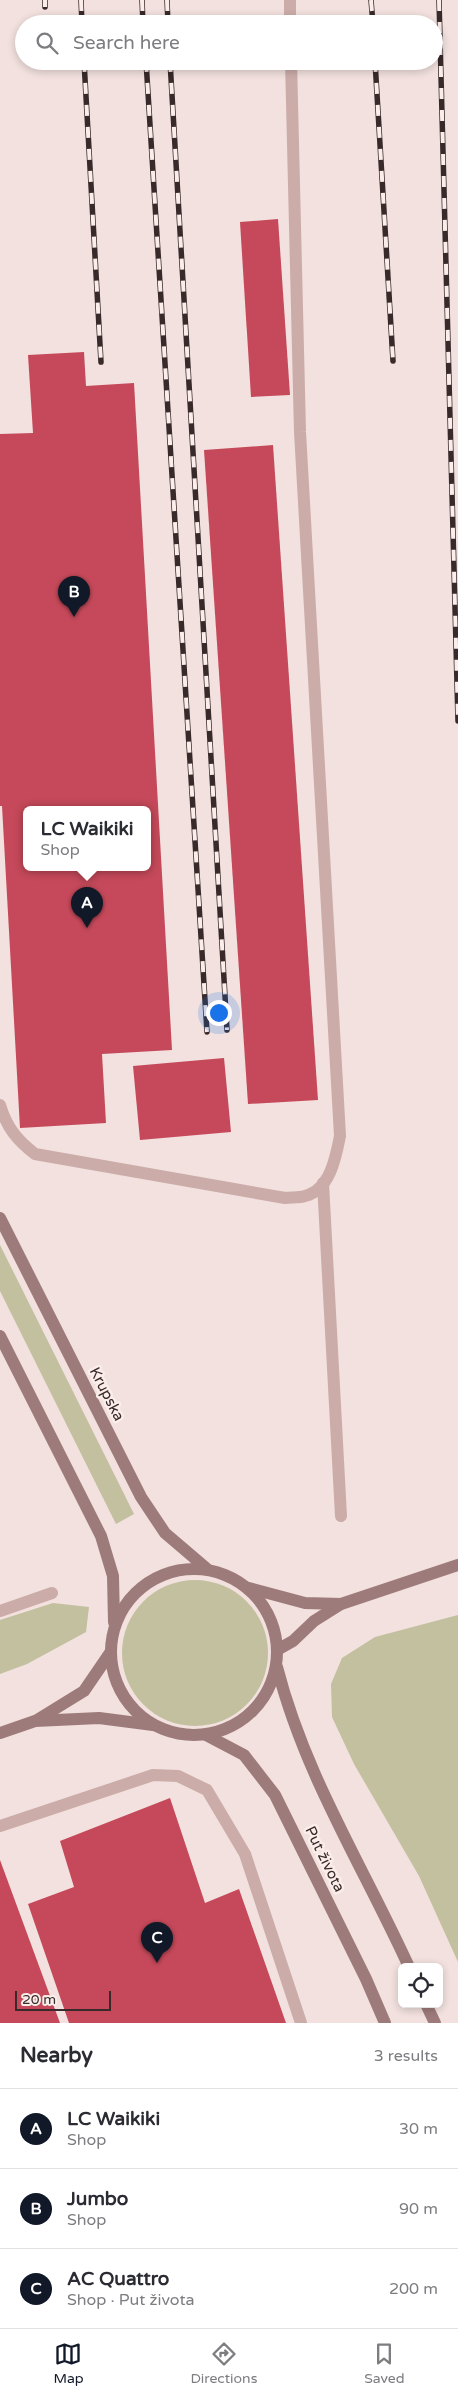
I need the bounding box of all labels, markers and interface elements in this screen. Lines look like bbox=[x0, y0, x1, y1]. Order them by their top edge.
search box bbox=[15, 15, 443, 70]
icon: search bbox=[33, 29, 61, 57]
text: Search here bbox=[73, 32, 180, 54]
pin: B bbox=[58, 576, 90, 617]
popup bbox=[23, 806, 151, 871]
text: LC Waikiki bbox=[40, 818, 134, 840]
text: Shop bbox=[40, 840, 80, 860]
pin: A bbox=[71, 887, 103, 928]
your location bbox=[206, 1000, 232, 1026]
street label: Krupska bbox=[86, 1364, 128, 1424]
street label: Put života bbox=[301, 1823, 349, 1895]
pin: C bbox=[141, 1922, 173, 1963]
map controls bbox=[398, 1963, 443, 2008]
button: locate bbox=[398, 1963, 443, 2008]
scale bar bbox=[15, 1988, 111, 2011]
text: 20 m bbox=[22, 1991, 56, 2008]
text: Nearby bbox=[20, 2043, 93, 2068]
text: 3 results bbox=[374, 2046, 438, 2066]
text: LC Waikiki bbox=[67, 2108, 160, 2130]
text: A bbox=[30, 2119, 42, 2139]
text: 30 m bbox=[399, 2119, 438, 2139]
text: Shop bbox=[67, 2130, 106, 2150]
text: Jumbo bbox=[67, 2188, 128, 2210]
text: B bbox=[30, 2199, 42, 2219]
text: 90 m bbox=[399, 2199, 438, 2219]
text: Shop bbox=[67, 2210, 106, 2230]
text: AC Quattro bbox=[67, 2268, 169, 2290]
text: C bbox=[30, 2279, 42, 2299]
text: 200 m bbox=[389, 2279, 438, 2299]
text: Shop · Put života bbox=[67, 2290, 195, 2310]
tab: Map bbox=[53, 2340, 84, 2387]
tab: Directions bbox=[190, 2340, 257, 2387]
tab: Saved bbox=[364, 2340, 405, 2387]

